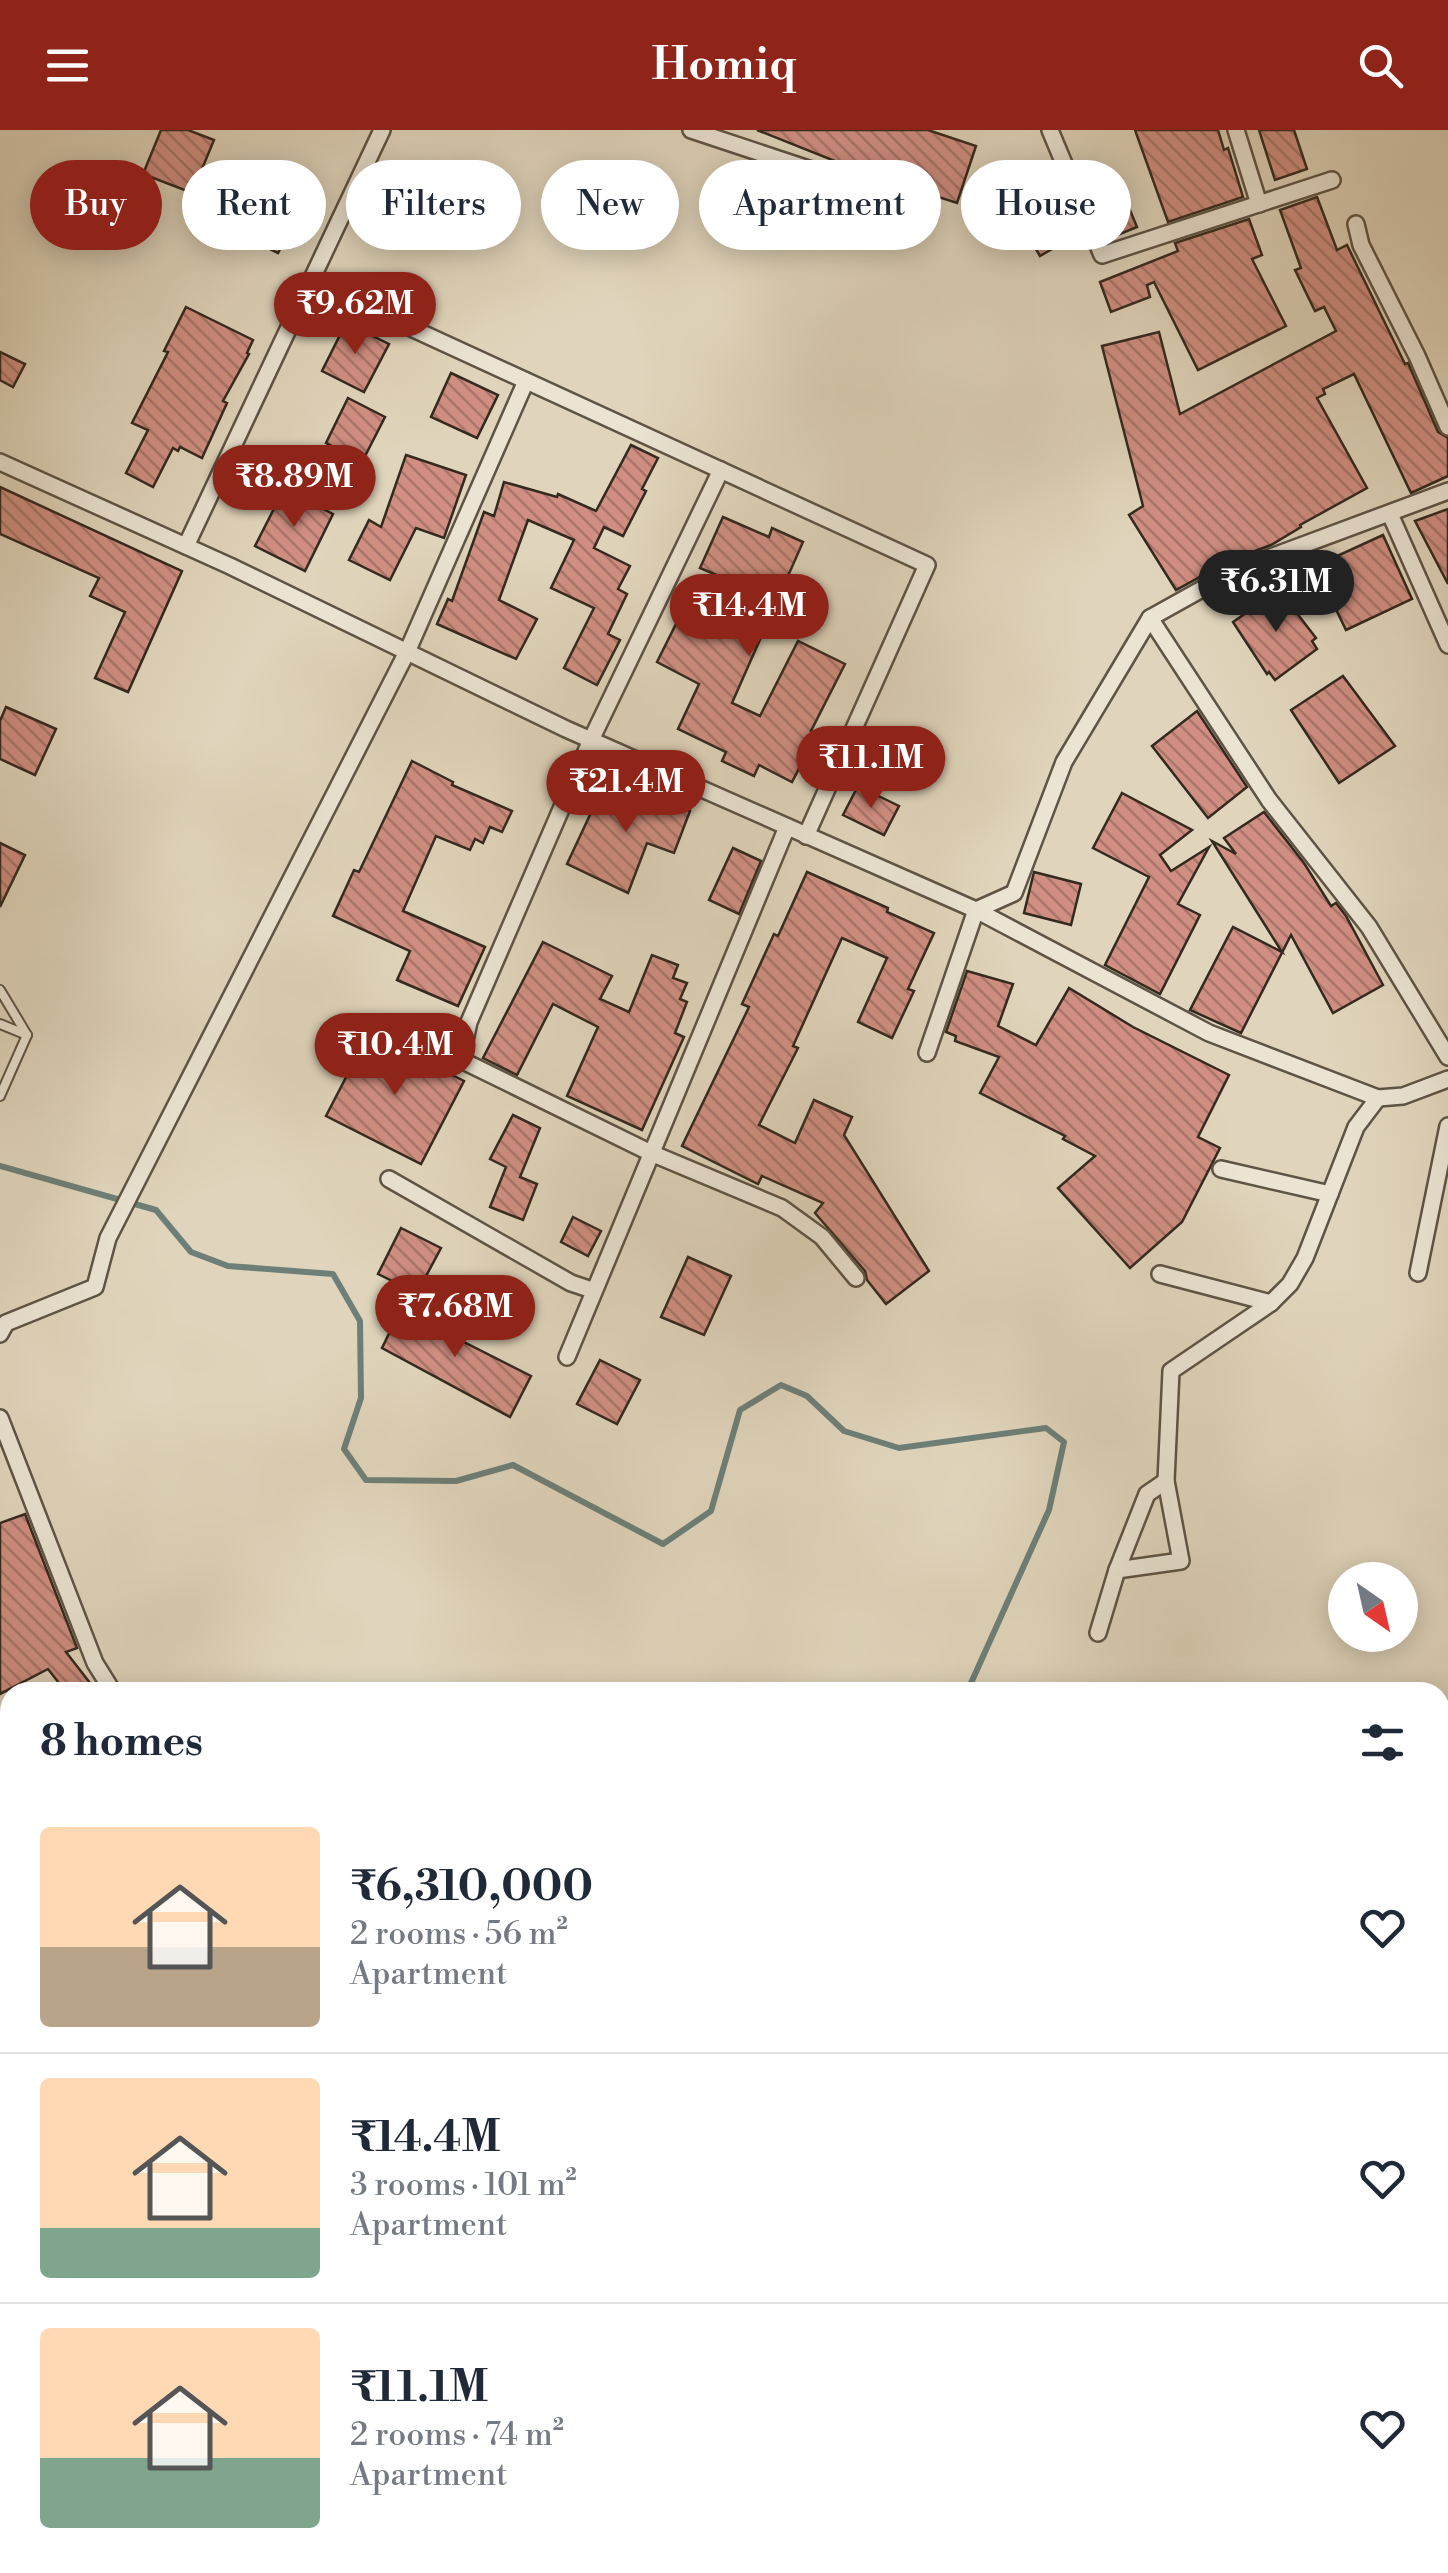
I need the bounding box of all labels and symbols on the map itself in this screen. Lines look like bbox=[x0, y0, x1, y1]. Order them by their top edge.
pin: ₹9.62M bbox=[274, 272, 436, 357]
pin: ₹8.89M bbox=[213, 445, 375, 530]
pin: ₹6.31M bbox=[1195, 550, 1357, 635]
pin: ₹14.4M bbox=[668, 574, 830, 659]
pin: ₹11.1M bbox=[790, 726, 952, 811]
pin: ₹21.4M bbox=[545, 750, 707, 835]
pin: ₹10.4M bbox=[314, 1013, 476, 1098]
pin: ₹7.68M bbox=[374, 1275, 536, 1360]
north arrow bbox=[1328, 1562, 1418, 1652]

